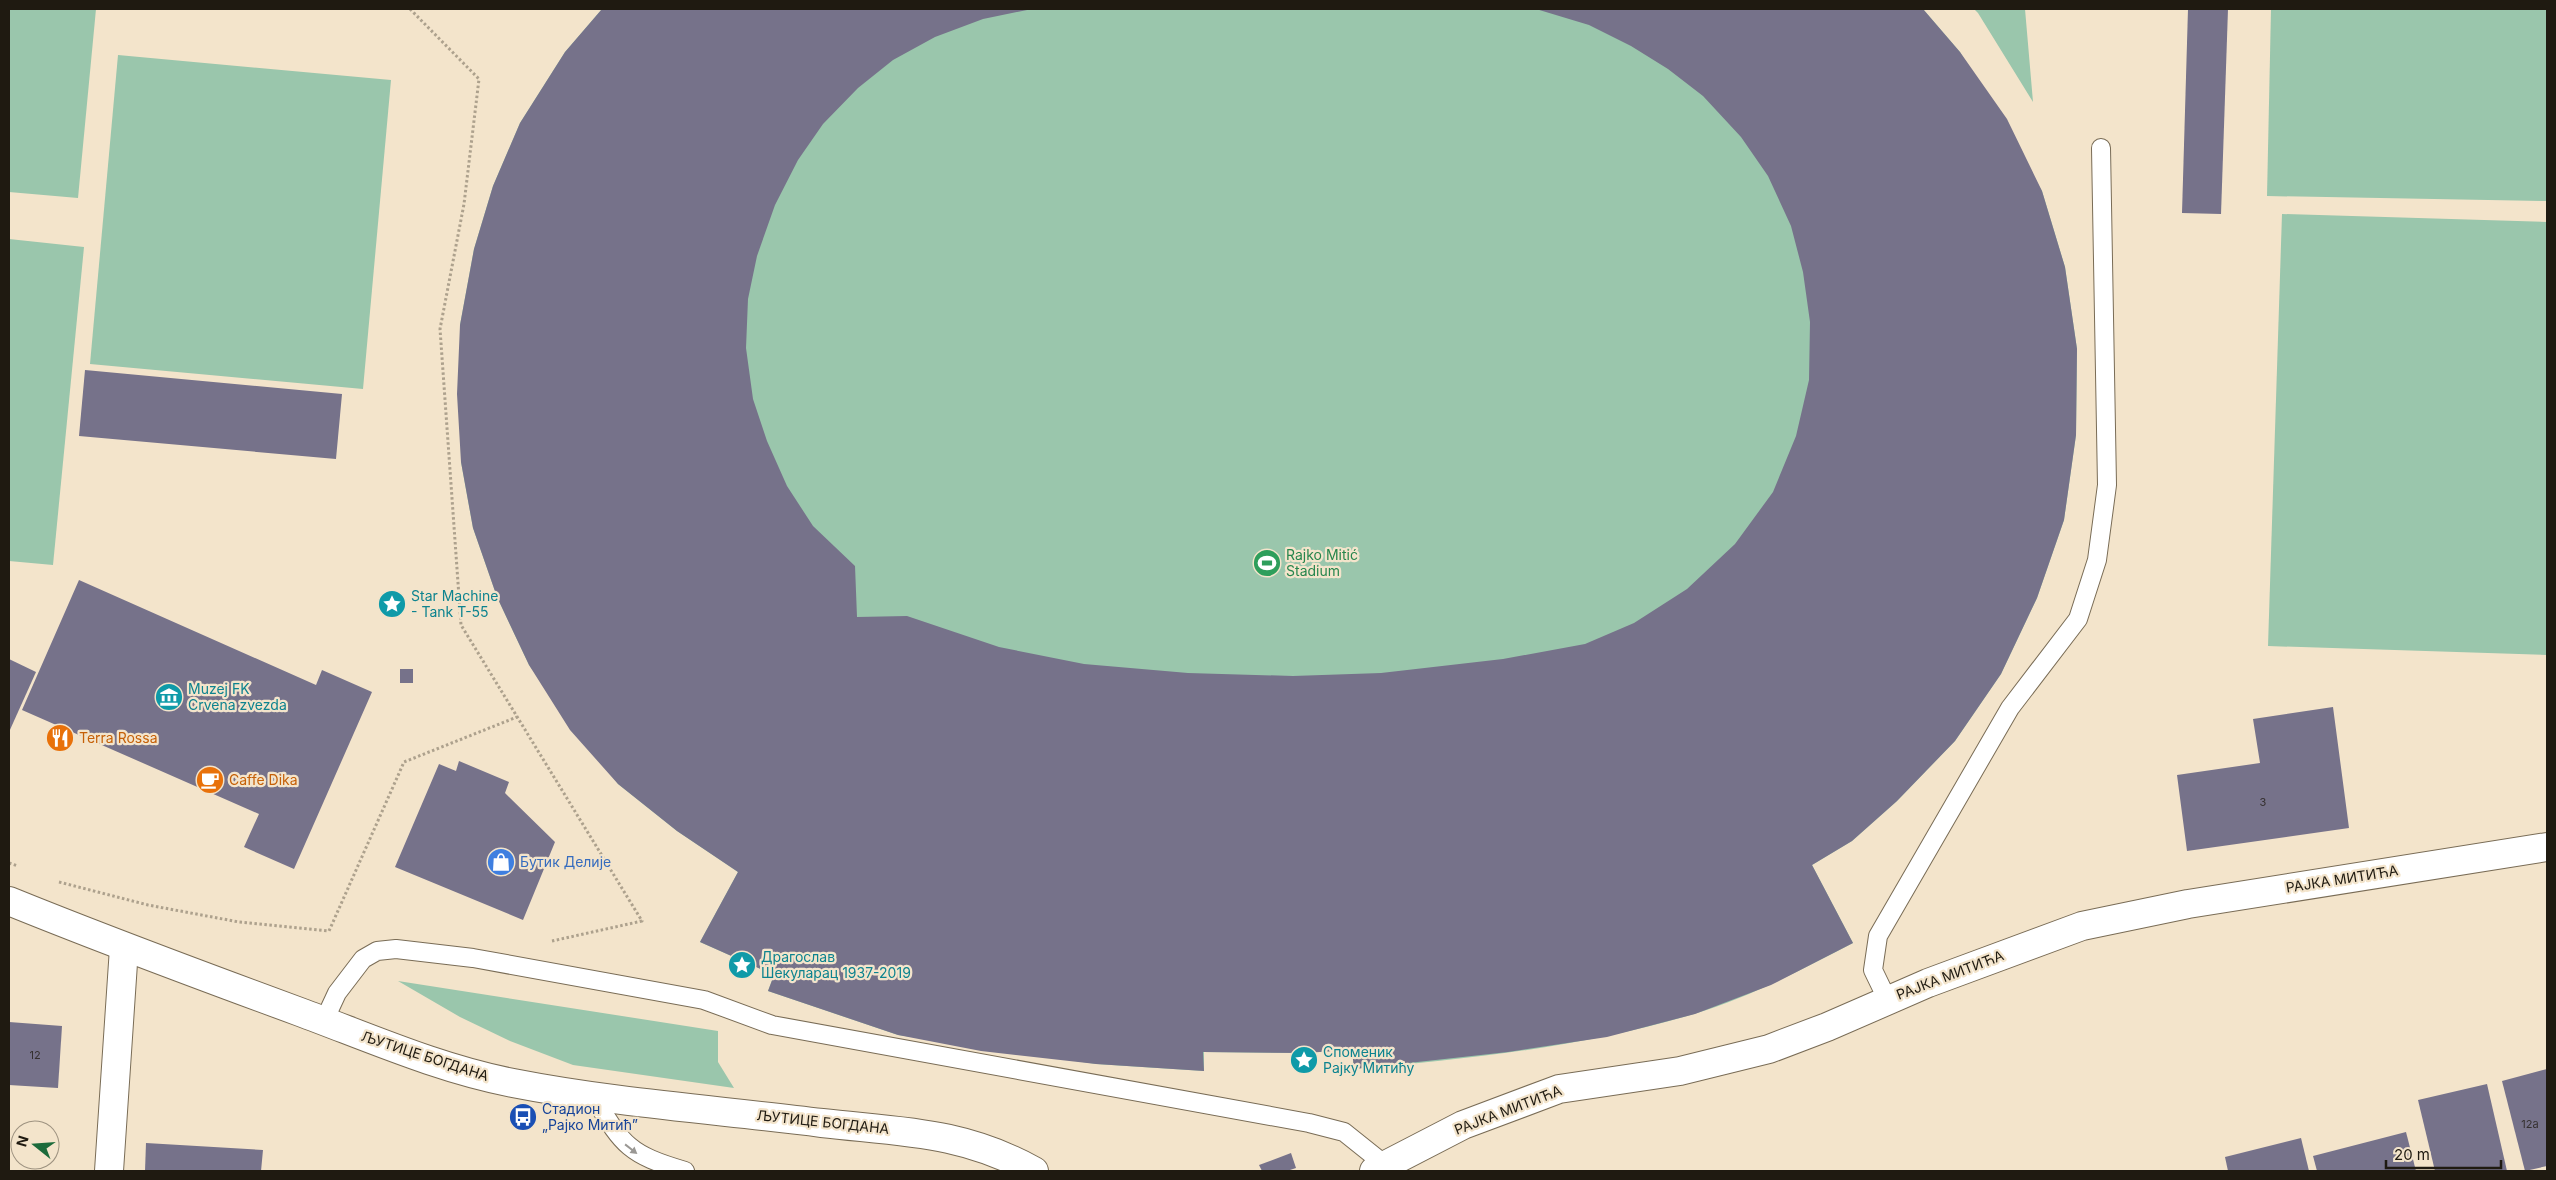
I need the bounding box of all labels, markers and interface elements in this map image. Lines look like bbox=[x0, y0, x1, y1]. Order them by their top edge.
place label: Rajko Mitić Stadium bbox=[1286, 546, 1358, 579]
sports icon: Rajko Mitić Stadium bbox=[1252, 548, 1282, 578]
place label: Star Machine - Tank T-55 bbox=[411, 587, 498, 620]
place icon: Star Machine - Tank T-55 bbox=[377, 589, 407, 619]
place label: Muzej FK Crvena zvezda bbox=[188, 680, 287, 713]
museum icon: Muzej FK Crvena zvezda bbox=[154, 682, 184, 712]
restaurant icon: Terra Rossa bbox=[45, 723, 75, 753]
place label: Terra Rossa bbox=[79, 729, 158, 746]
cafe icon: Caffe Dika bbox=[195, 765, 225, 795]
place label: Caffe Dika bbox=[229, 771, 298, 788]
house number: 3 bbox=[2260, 795, 2267, 809]
shop icon: Бутик Делије bbox=[486, 847, 516, 877]
place label: Бутик Делије bbox=[520, 853, 611, 870]
street label: РАЈКА МИТИЋА bbox=[2285, 861, 2400, 896]
street label: РАЈКА МИТИЋА bbox=[1894, 946, 2006, 1003]
place label: Драгослав Шекуларац 1937-2019 bbox=[761, 948, 911, 981]
place icon: Драгослав Шекуларац 1937-2019 bbox=[727, 950, 757, 980]
street label: ЉУТИЦЕ БОГДАНА bbox=[359, 1027, 491, 1084]
place label: Споменик Рајку Митићу bbox=[1323, 1043, 1415, 1076]
place icon: Споменик Рајку Митићу bbox=[1289, 1045, 1319, 1075]
house number: 12 bbox=[29, 1048, 41, 1062]
street label: РАЈКА МИТИЋА bbox=[1452, 1081, 1564, 1138]
place label: Стадион „Рајко Митић” bbox=[542, 1100, 638, 1133]
bus stop icon: Стадион „Рајко Митић” bbox=[508, 1102, 538, 1132]
street label: ЉУТИЦЕ БОГДАНА bbox=[756, 1106, 890, 1137]
house number: 12a bbox=[2521, 1117, 2539, 1131]
north arrow bbox=[10, 1120, 60, 1170]
text: N bbox=[12, 1133, 32, 1149]
scale bar bbox=[2386, 1138, 2501, 1170]
one-way arrow bbox=[625, 1143, 638, 1154]
text: 20 m bbox=[2394, 1145, 2430, 1164]

